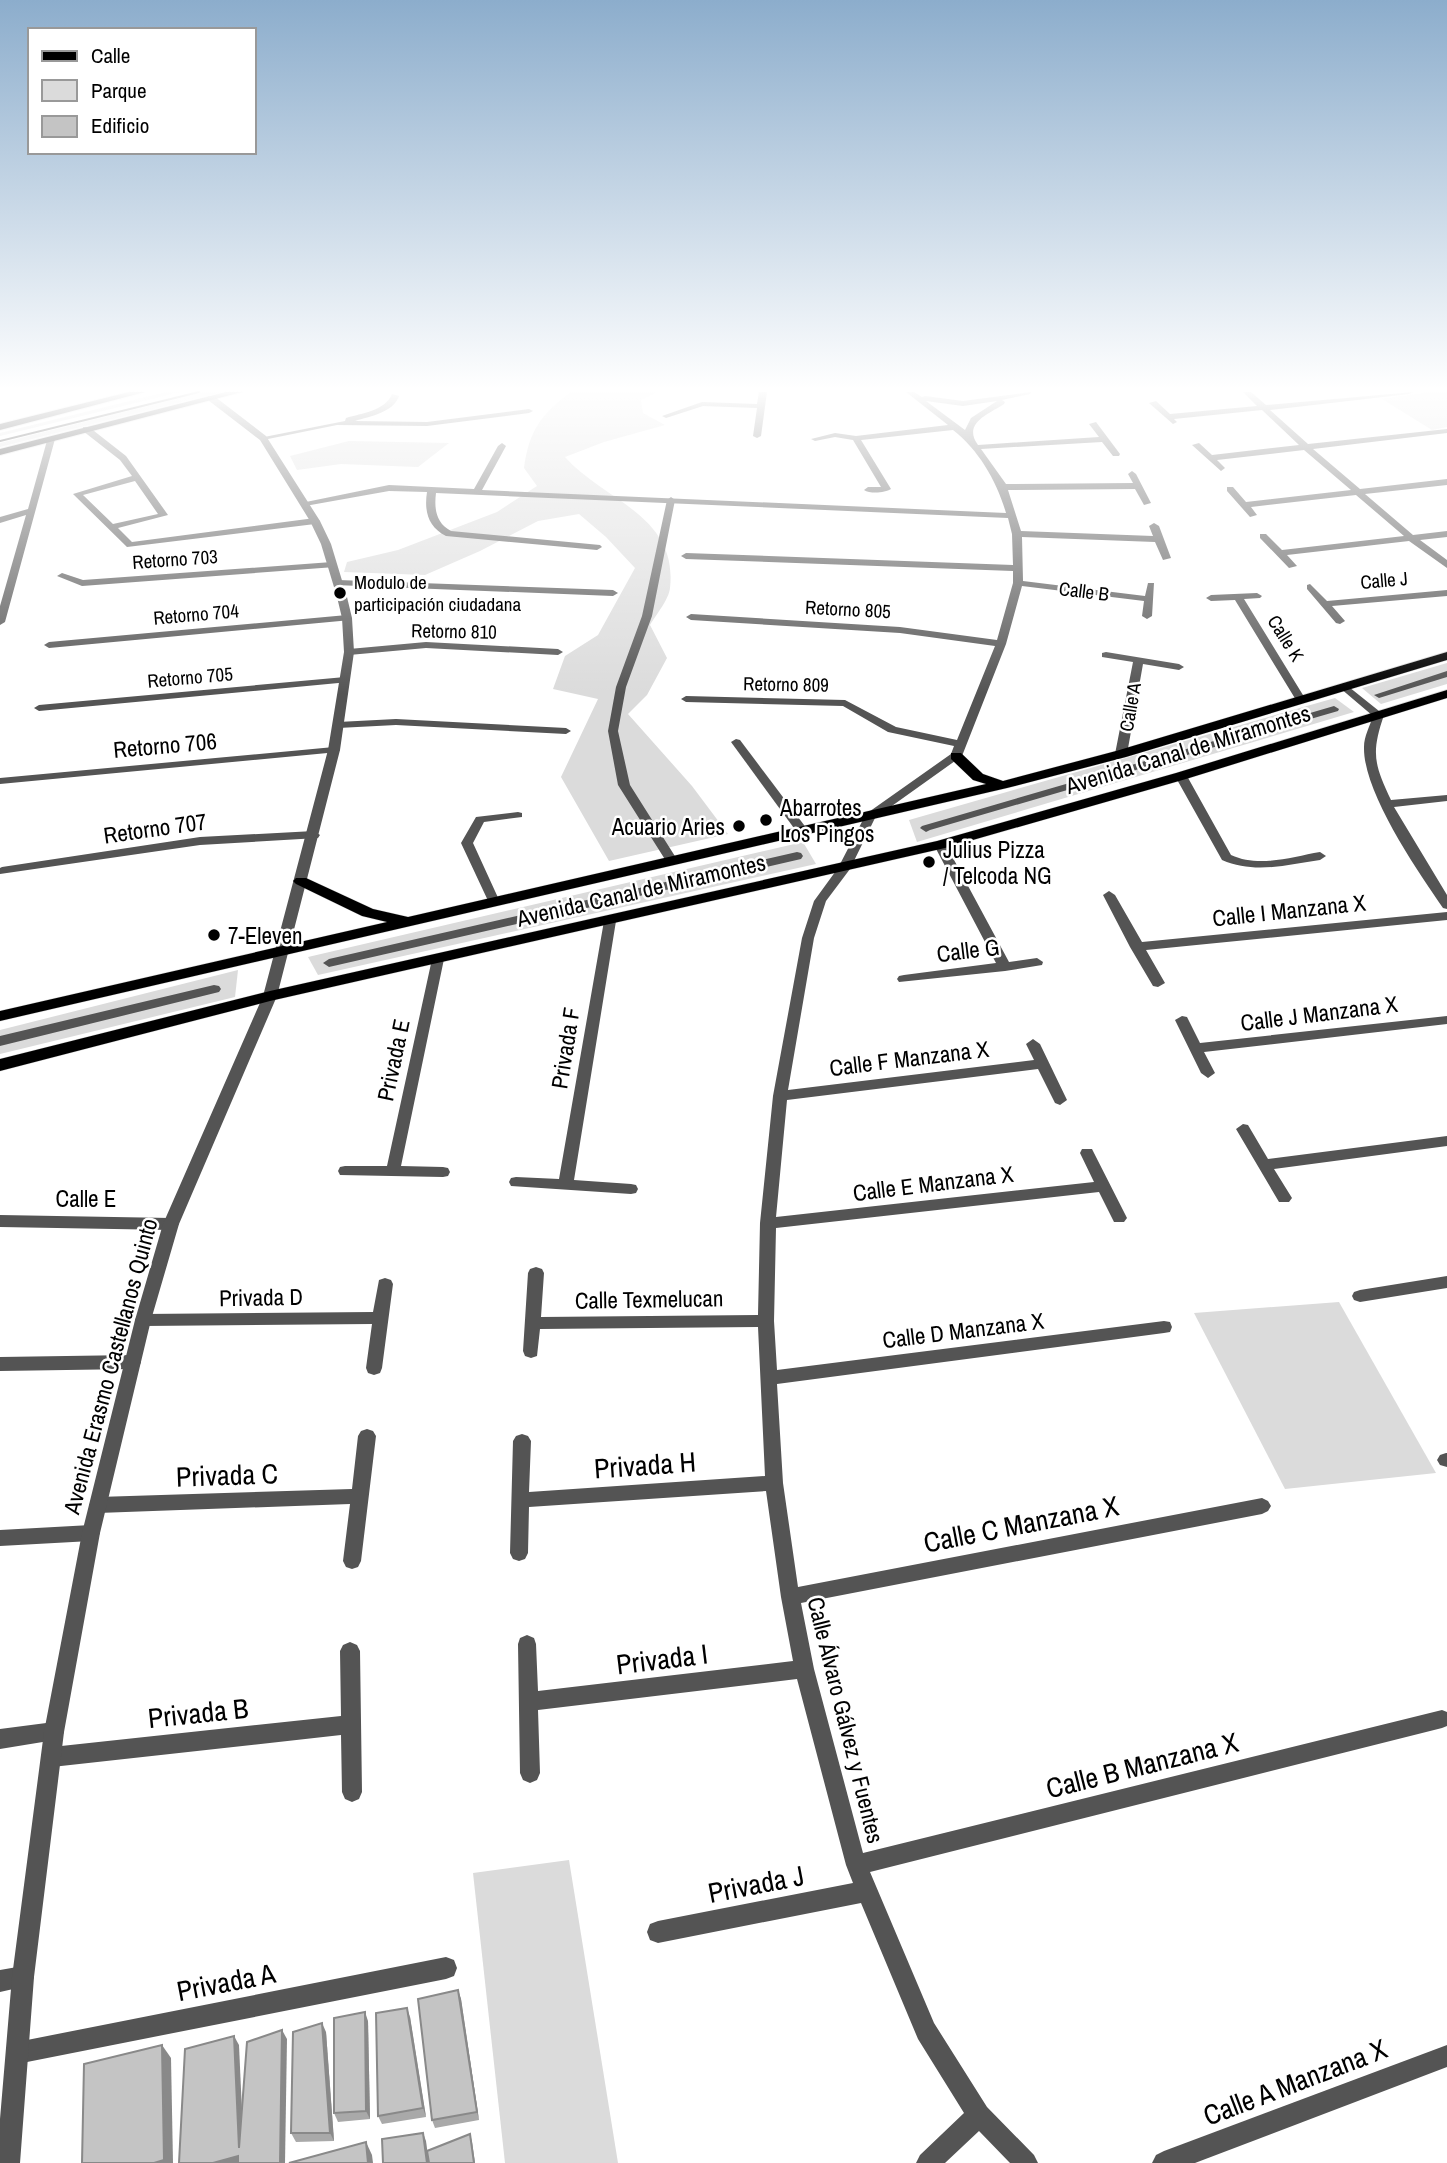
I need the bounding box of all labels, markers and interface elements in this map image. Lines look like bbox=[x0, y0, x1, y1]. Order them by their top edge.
legend bbox=[28, 28, 256, 154]
text: Calle bbox=[91, 41, 130, 70]
text: Parque bbox=[91, 76, 147, 105]
text: Edificio bbox=[91, 111, 149, 140]
street label: Retorno 703 bbox=[131, 543, 219, 575]
street label: Calle J bbox=[1359, 565, 1409, 595]
place label: Modulo de participación ciudadana bbox=[354, 569, 522, 617]
street label: Calle B bbox=[1057, 575, 1111, 607]
marker: Modulo de participación ciudadana bbox=[332, 585, 348, 601]
street label: Retorno 805 bbox=[805, 594, 892, 624]
street label: Retorno 704 bbox=[152, 597, 240, 631]
street label: Calle K bbox=[1262, 610, 1311, 667]
street label: Retorno 810 bbox=[411, 617, 497, 645]
street label: Retorno 705 bbox=[146, 660, 234, 694]
street label: Retorno 809 bbox=[743, 670, 829, 698]
street label: Calle A bbox=[1113, 680, 1147, 734]
street label: Avenida Canal de Miramontes bbox=[1061, 697, 1314, 801]
street label: Retorno 706 bbox=[112, 725, 218, 765]
place label: Abarrotes Los Pingos bbox=[779, 792, 874, 849]
street label: Retorno 707 bbox=[101, 805, 209, 851]
place label: Acuario Aries bbox=[611, 811, 725, 842]
marker: Abarrotes Los Pingos bbox=[758, 812, 774, 828]
marker: Acuario Aries bbox=[731, 818, 747, 834]
place label: Julius Pizza / Telcoda NG bbox=[943, 834, 1052, 891]
street label: Avenida Canal de Miramontes bbox=[513, 846, 768, 934]
marker: Julius Pizza / Telcoda NG bbox=[921, 854, 937, 870]
street label: Calle I Manzana X bbox=[1211, 886, 1368, 933]
place label: 7-Eleven bbox=[228, 920, 302, 951]
marker: 7-Eleven bbox=[206, 927, 222, 943]
street label: Calle G bbox=[935, 931, 1001, 969]
street label: Calle J Manzana X bbox=[1239, 988, 1400, 1038]
street label: Privada F bbox=[543, 1005, 587, 1091]
street label: Privada E bbox=[369, 1016, 417, 1104]
street label: Calle F Manzana X bbox=[828, 1033, 991, 1083]
street label: Calle E Manzana X bbox=[851, 1158, 1015, 1208]
street label: Calle E bbox=[56, 1183, 116, 1214]
street label: Avenida Erasmo Castellanos Quinto bbox=[55, 1215, 164, 1518]
street label: Privada D bbox=[219, 1281, 303, 1313]
street label: Calle Texmelucan bbox=[574, 1282, 724, 1316]
street label: Calle D Manzana X bbox=[880, 1305, 1046, 1355]
street label: Privada H bbox=[593, 1442, 697, 1488]
street label: Privada C bbox=[175, 1454, 279, 1496]
street label: Calle C Manzana X bbox=[920, 1486, 1122, 1562]
street label: Calle Álvaro Gálvez y Fuentes bbox=[800, 1594, 892, 1846]
street label: Privada I bbox=[614, 1635, 710, 1683]
street label: Privada B bbox=[146, 1689, 250, 1737]
street label: Calle B Manzana X bbox=[1042, 1723, 1243, 1807]
street label: Privada J bbox=[705, 1856, 807, 1912]
street label: Privada A bbox=[174, 1954, 279, 2010]
street label: Calle A Manzana X bbox=[1198, 2029, 1393, 2135]

